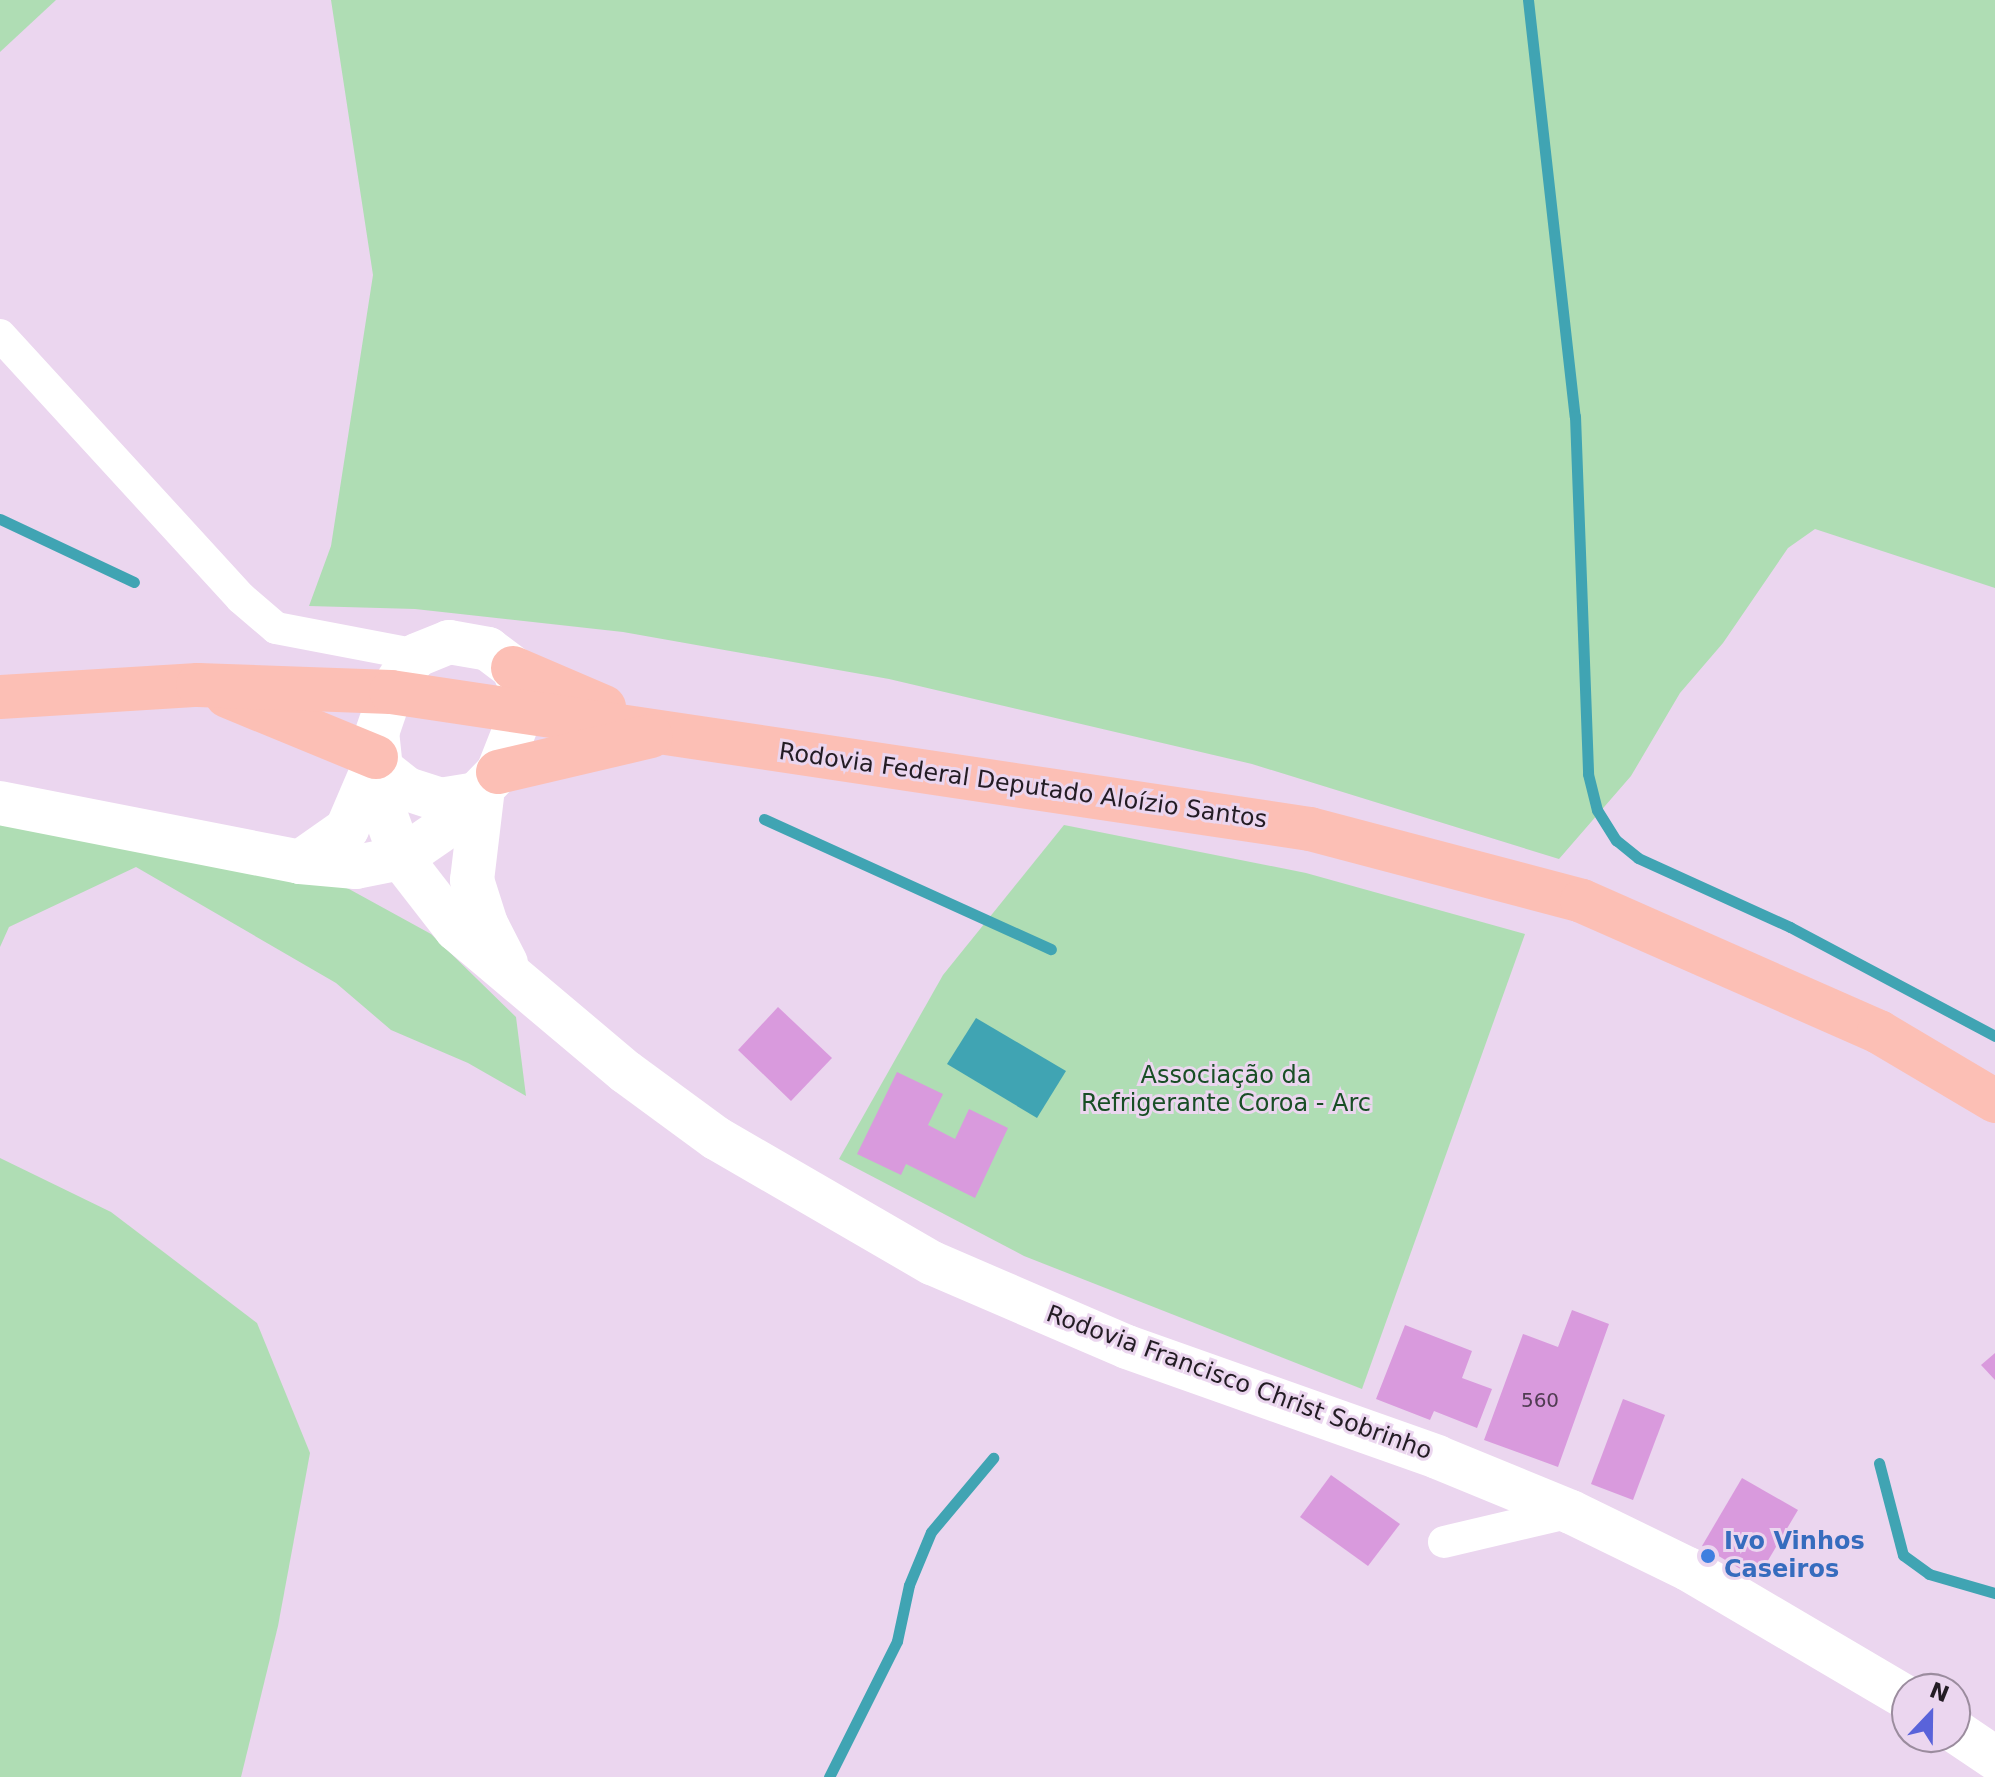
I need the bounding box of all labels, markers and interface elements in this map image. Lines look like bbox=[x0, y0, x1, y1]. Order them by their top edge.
street label: Rodovia Federal Deputado Aloízio Santos bbox=[777, 737, 1269, 835]
park label: Associação da Refrigerante Coroa - Arc bbox=[1081, 1062, 1371, 1118]
street label: Rodovia Francisco Christ Sobrinho bbox=[1042, 1300, 1436, 1466]
house number: 560 bbox=[1521, 1388, 1559, 1412]
place label: Ivo Vinhos Caseiros bbox=[1724, 1528, 1865, 1584]
marker: Ivo Vinhos Caseiros bbox=[1699, 1547, 1717, 1565]
north arrow bbox=[1891, 1673, 1971, 1753]
text: N bbox=[1926, 1677, 1953, 1707]

